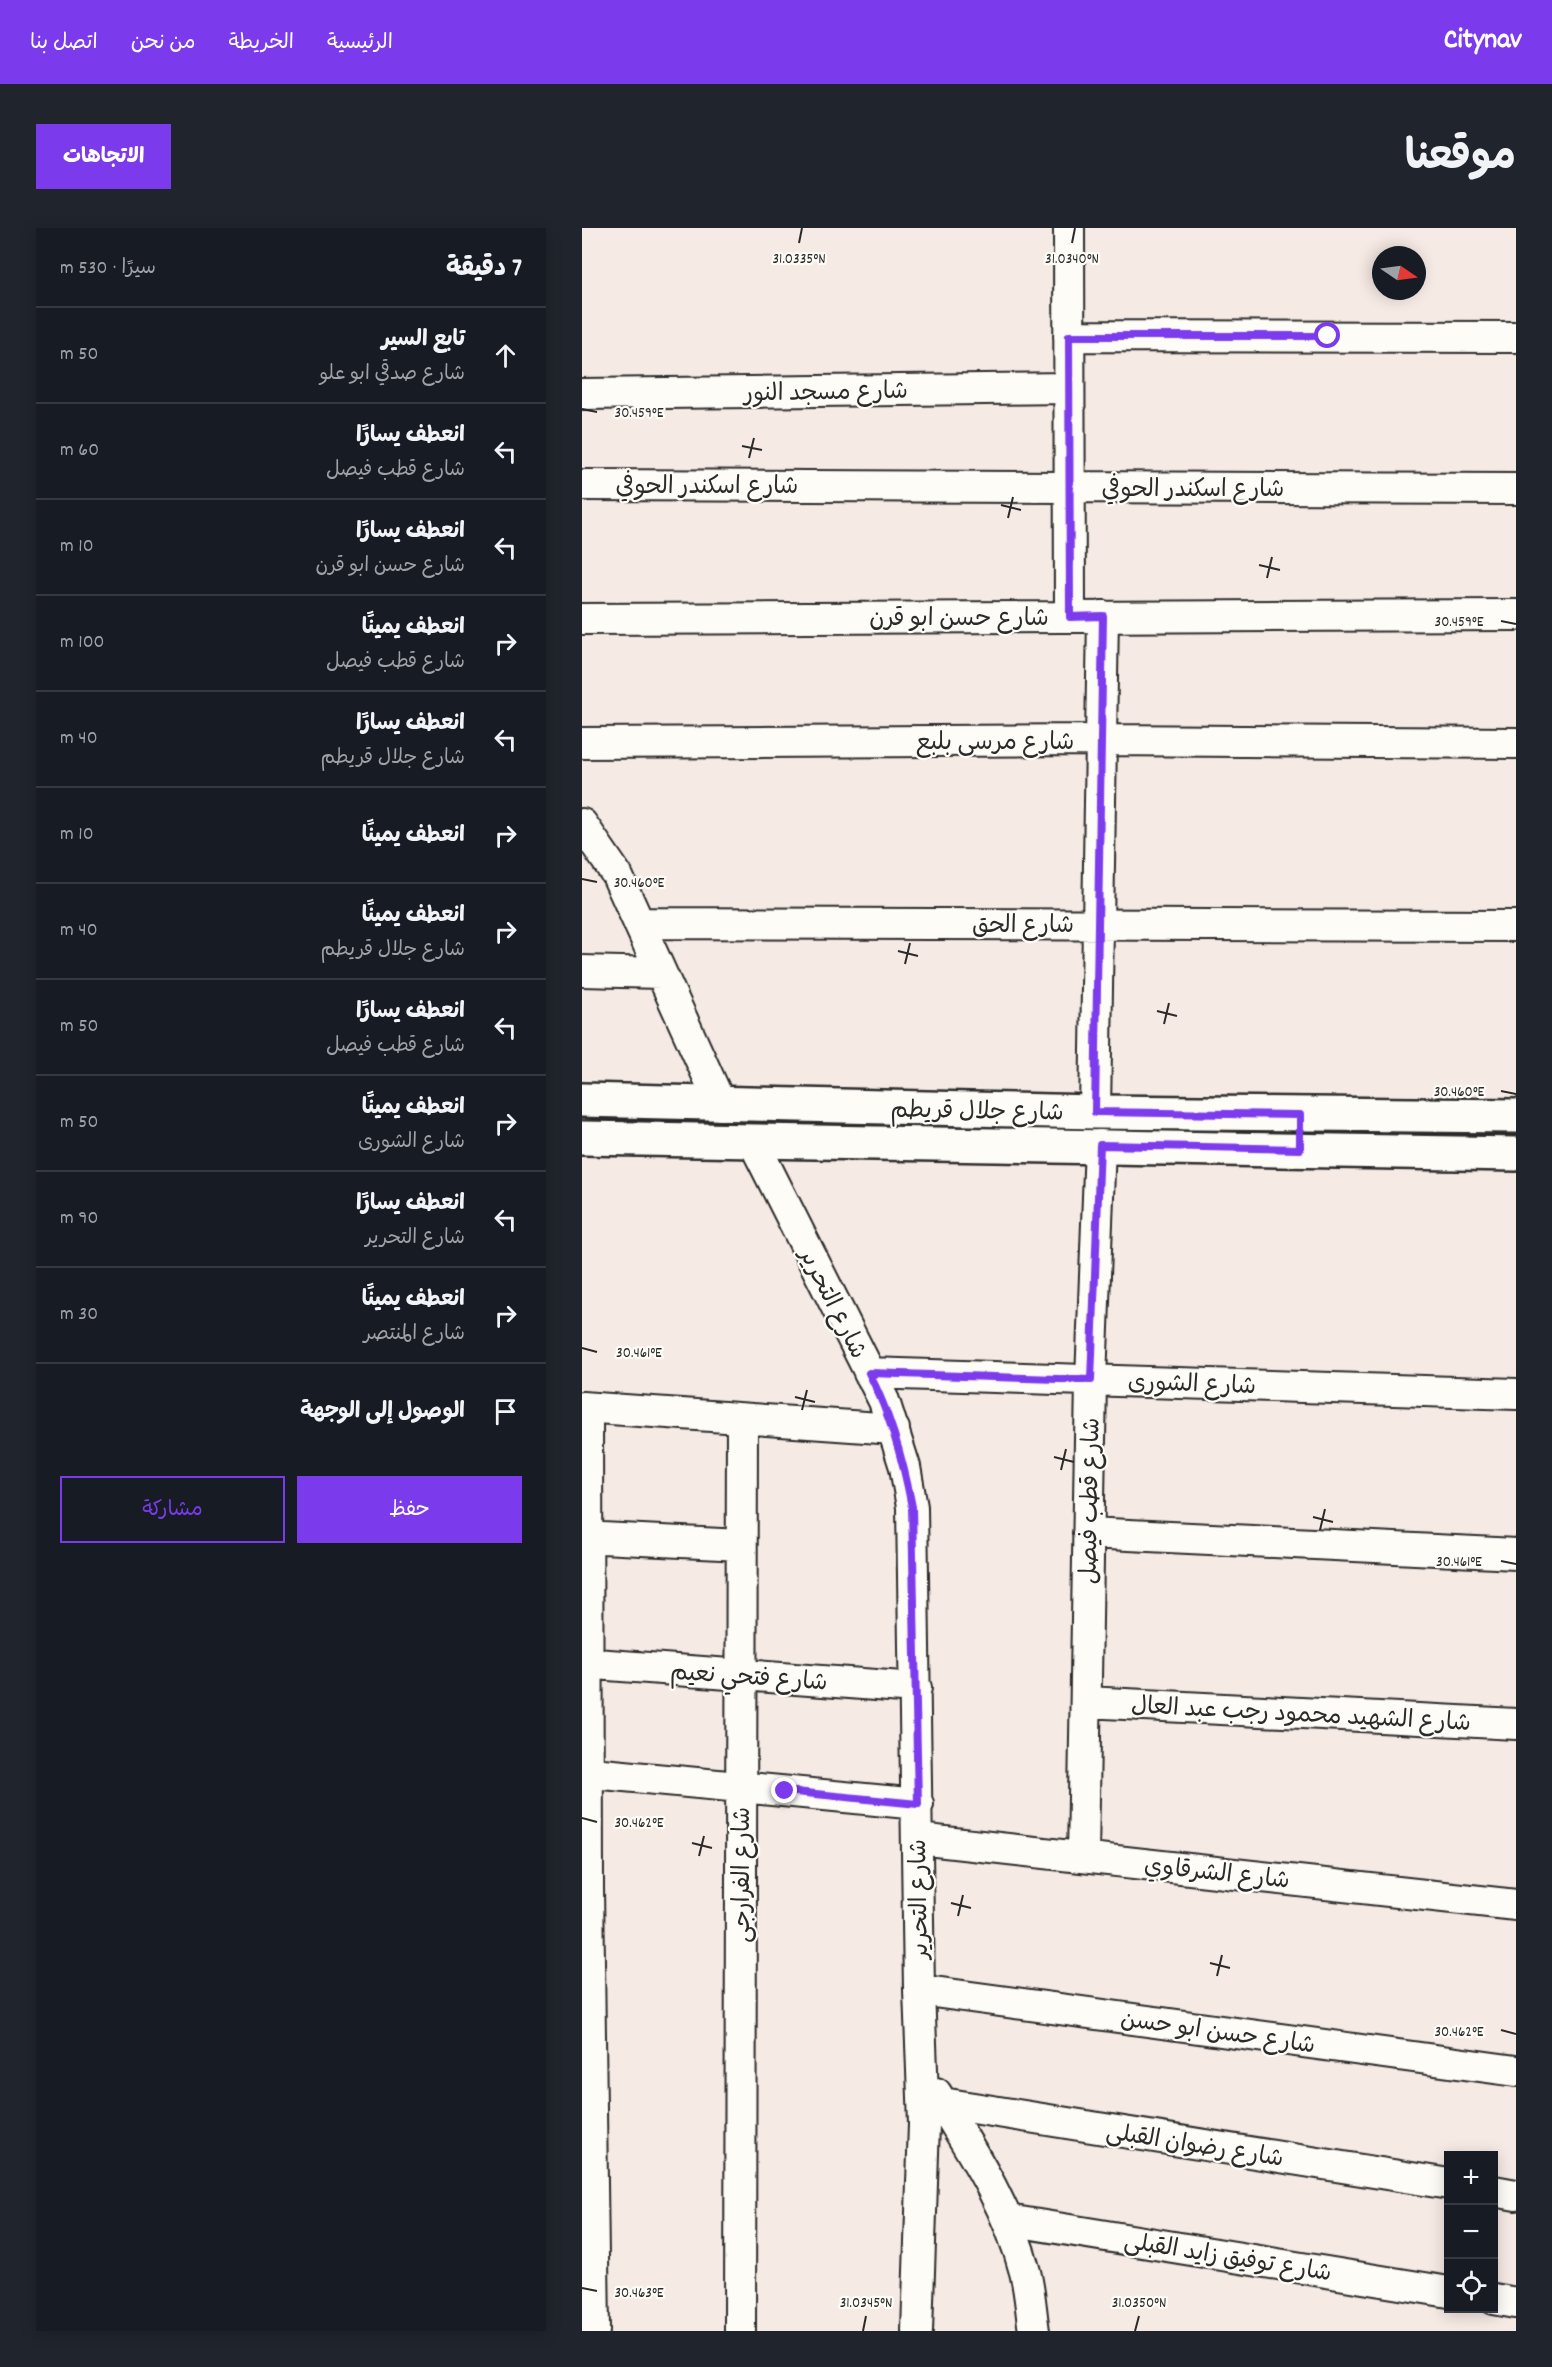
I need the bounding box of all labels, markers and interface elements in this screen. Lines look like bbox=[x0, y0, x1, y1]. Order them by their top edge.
text: Citynav bbox=[1444, 22, 1522, 62]
text: اتصل بنا bbox=[30, 29, 98, 59]
text: من نحن bbox=[131, 29, 195, 59]
text: الخريطة bbox=[228, 29, 294, 59]
text: الرئيسية bbox=[327, 29, 393, 59]
button: الاتجاهات bbox=[36, 124, 171, 189]
text: موقعنا bbox=[1405, 130, 1516, 190]
north arrow bbox=[1372, 246, 1426, 300]
text: 31.0335°N bbox=[772, 249, 826, 271]
text: 31.0340°N bbox=[1045, 249, 1099, 271]
text: 7 دقيقة bbox=[446, 251, 522, 288]
text: سيرًا · 530 m bbox=[60, 255, 156, 283]
route start bbox=[1314, 322, 1340, 348]
text: تابع السير bbox=[382, 325, 465, 356]
icon: ahead bbox=[489, 339, 522, 372]
text: 50 m bbox=[60, 341, 99, 369]
text: شارع صدقي ابو علو bbox=[319, 361, 465, 389]
street label: شارع مسجد النور bbox=[742, 376, 908, 412]
text: 30.459°E bbox=[615, 403, 664, 425]
text: انعطف يسارًا bbox=[356, 421, 465, 452]
icon: left bbox=[489, 435, 522, 468]
text: 60 m bbox=[60, 437, 99, 465]
text: شارع قطب فيصل bbox=[326, 457, 465, 485]
street label: شارع اسكندر الحوفي bbox=[616, 470, 798, 505]
street label: شارع اسكندر الحوفي bbox=[1102, 473, 1284, 508]
text: انعطف يسارًا bbox=[356, 517, 465, 548]
icon: left bbox=[489, 531, 522, 564]
text: 10 m bbox=[60, 533, 94, 561]
text: شارع حسن ابو قرن bbox=[315, 553, 465, 581]
street label: شارع حسن ابو قرن bbox=[869, 603, 1049, 637]
text: 30.459°E bbox=[1435, 612, 1484, 634]
text: انعطف يمينًا bbox=[362, 613, 465, 644]
icon: right bbox=[489, 627, 522, 660]
text: 100 m bbox=[60, 629, 105, 657]
text: شارع قطب فيصل bbox=[326, 649, 465, 677]
text: انعطف يسارًا bbox=[356, 709, 465, 740]
icon: left bbox=[489, 723, 522, 756]
text: 40 m bbox=[60, 725, 98, 753]
street label: شارع مرسى بلبع bbox=[916, 727, 1074, 761]
text: شارع جلال قريطم bbox=[320, 745, 465, 773]
icon: right bbox=[489, 819, 522, 852]
text: 10 m bbox=[60, 821, 94, 849]
text: انعطف يمينًا bbox=[362, 821, 465, 852]
text: 30.460°E bbox=[614, 873, 665, 895]
text: انعطف يمينًا bbox=[362, 901, 465, 932]
street label: شارع الحق bbox=[972, 910, 1074, 944]
icon: right bbox=[489, 915, 522, 948]
text: 40 m bbox=[60, 917, 98, 945]
text: شارع جلال قريطم bbox=[320, 937, 465, 965]
text: انعطف يسارًا bbox=[356, 997, 465, 1028]
icon: left bbox=[489, 1011, 522, 1044]
text: 50 m bbox=[60, 1013, 99, 1041]
text: شارع قطب فيصل bbox=[326, 1033, 465, 1061]
text: 30.460°E bbox=[1434, 1082, 1485, 1104]
text: انعطف يمينًا bbox=[362, 1093, 465, 1124]
street label: شارع جلال قريطم bbox=[890, 1094, 1064, 1132]
icon: right bbox=[489, 1107, 522, 1140]
text: 50 m bbox=[60, 1109, 99, 1137]
text: شارع الشورى bbox=[358, 1129, 465, 1157]
text: انعطف يسارًا bbox=[356, 1189, 465, 1220]
icon: left bbox=[489, 1203, 522, 1236]
text: 90 m bbox=[60, 1205, 98, 1233]
text: شارع التحرير bbox=[365, 1225, 465, 1253]
street label: شارع التحرير bbox=[788, 1242, 874, 1365]
text: انعطف يمينًا bbox=[362, 1285, 465, 1316]
icon: right bbox=[489, 1299, 522, 1332]
text: 30 m bbox=[60, 1301, 98, 1329]
text: شارع المنتصر bbox=[364, 1321, 465, 1349]
text: 30.461°E bbox=[616, 1343, 662, 1365]
street label: شارع الشورى bbox=[1127, 1367, 1257, 1405]
icon: arrive bbox=[489, 1395, 522, 1428]
text: الوصول إلى الوجهة bbox=[300, 1397, 465, 1428]
street label: شارع قطب فيصل bbox=[1074, 1417, 1110, 1585]
button: مشاركة bbox=[60, 1476, 285, 1543]
button: حفظ bbox=[297, 1476, 522, 1543]
text: 30.461°E bbox=[1436, 1552, 1482, 1574]
street label: شارع فتحي نعيم bbox=[669, 1657, 829, 1702]
street label: شارع الشهيد محمود رجب عبد العال bbox=[1130, 1690, 1472, 1742]
route end bbox=[771, 1777, 797, 1803]
street label: شارع الفرارجى bbox=[727, 1807, 761, 1943]
text: 30.462°E bbox=[614, 1813, 664, 1835]
street label: شارع التحرير bbox=[903, 1839, 939, 1961]
street label: شارع الشرقاوي bbox=[1142, 1850, 1291, 1900]
street label: شارع حسن ابو حسن bbox=[1118, 2003, 1317, 2064]
text: 30.462°E bbox=[1434, 2022, 1484, 2044]
street label: شارع رضوان القبلى bbox=[1103, 2116, 1286, 2178]
map controls bbox=[1444, 2151, 1498, 2313]
button: + bbox=[1444, 2151, 1498, 2205]
button: − bbox=[1444, 2205, 1498, 2259]
street label: شارع توفيق زايد القبلى bbox=[1121, 2226, 1334, 2292]
button: locate bbox=[1444, 2259, 1498, 2313]
text: 30.463°E bbox=[614, 2283, 664, 2305]
text: 31.0345°N bbox=[840, 2293, 892, 2315]
text: 31.0350°N bbox=[1112, 2293, 1166, 2315]

